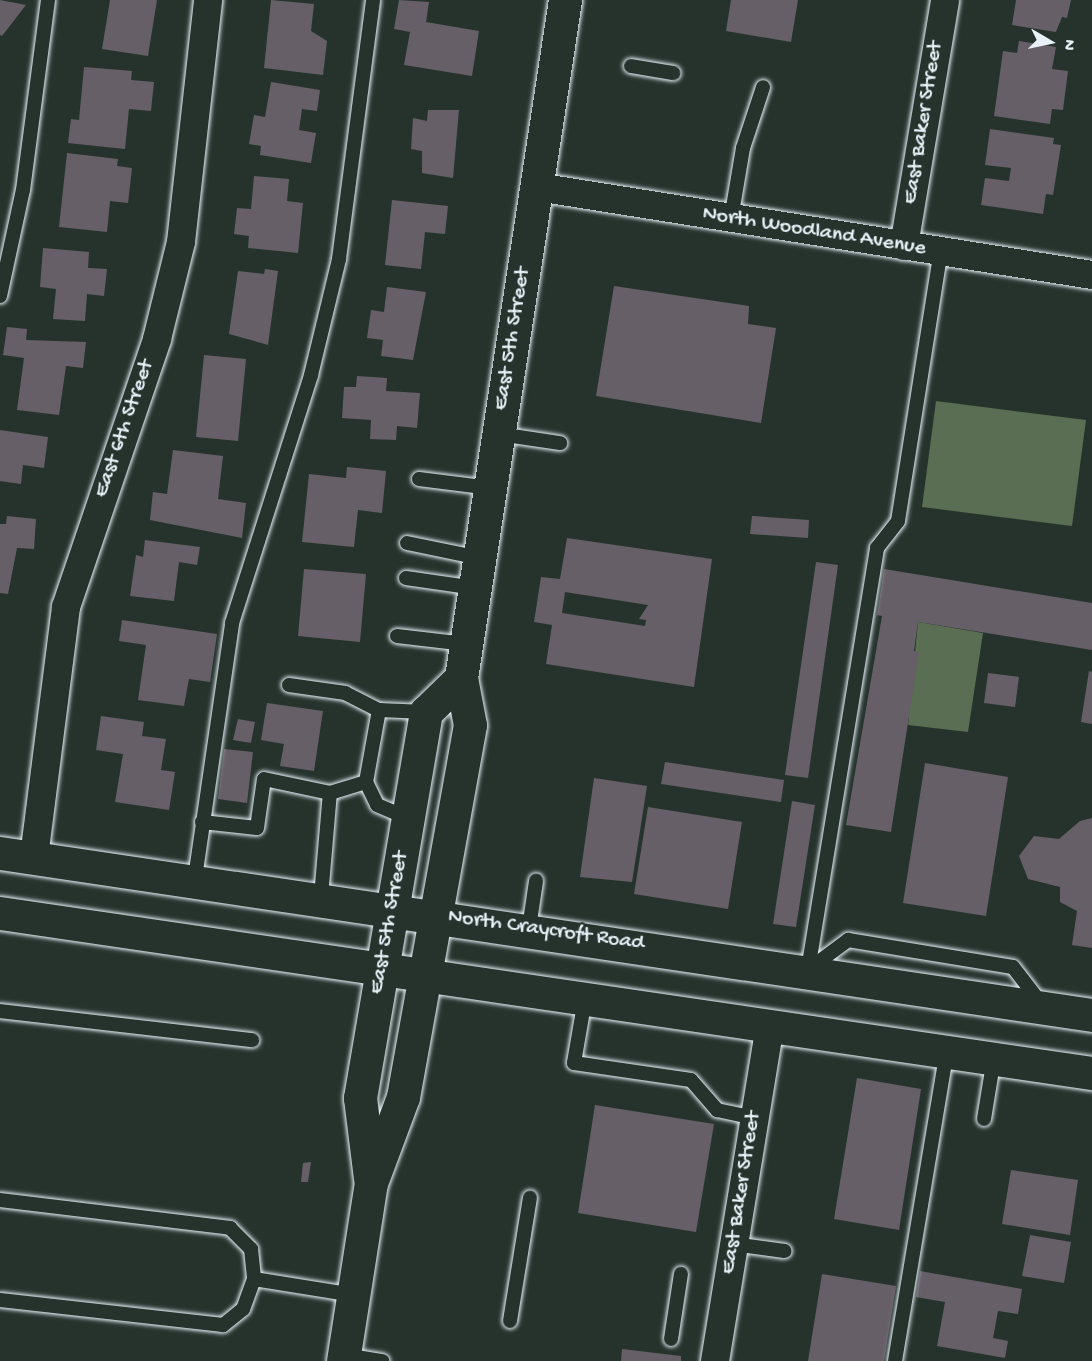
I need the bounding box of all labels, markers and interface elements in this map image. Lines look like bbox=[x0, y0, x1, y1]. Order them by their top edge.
north arrow bbox=[1020, 12, 1080, 72]
text: N bbox=[1058, 38, 1078, 52]
street label: East Baker Street bbox=[898, 40, 950, 206]
street label: North Woodland Avenue bbox=[700, 201, 928, 263]
street label: East 5th Street bbox=[489, 266, 537, 412]
street label: East 6th Street bbox=[89, 357, 161, 501]
street label: East 5th Street bbox=[364, 850, 416, 996]
street label: North Craycroft Road bbox=[446, 904, 646, 958]
street label: East Baker Street bbox=[716, 1110, 768, 1276]

